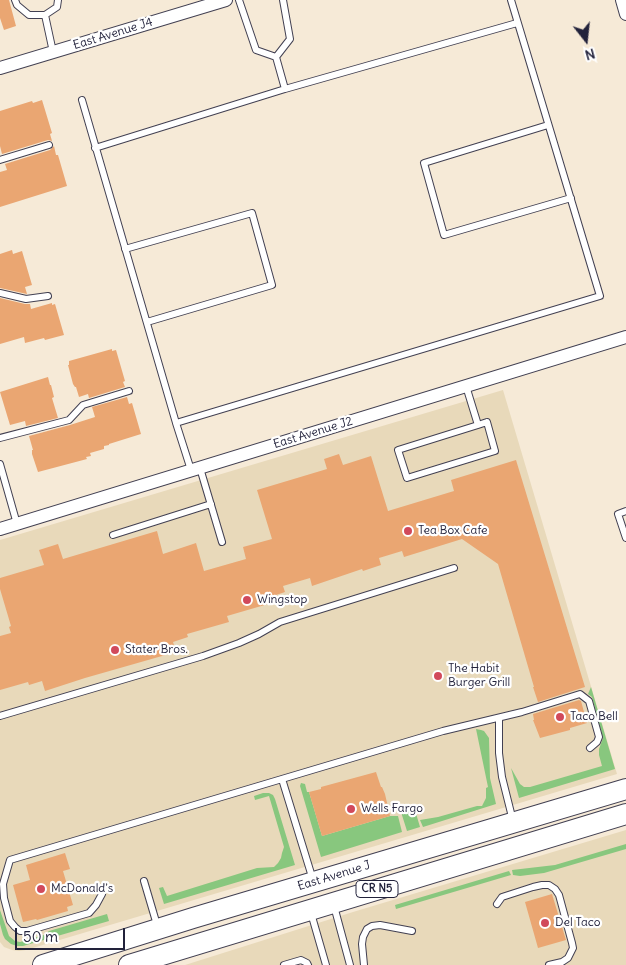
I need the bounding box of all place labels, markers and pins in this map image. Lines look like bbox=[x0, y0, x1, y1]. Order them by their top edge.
place label: Tea Box Cafe bbox=[418, 524, 488, 538]
marker: Tea Box Cafe bbox=[402, 525, 414, 537]
place label: Wingstop bbox=[257, 593, 307, 607]
marker: Wingstop bbox=[241, 594, 253, 606]
place label: Stater Bros. bbox=[125, 643, 188, 657]
marker: Stater Bros. bbox=[109, 644, 121, 656]
place label: The Habit Burger Grill bbox=[448, 662, 510, 690]
marker: The Habit Burger Grill bbox=[432, 670, 444, 682]
place label: Taco Bell bbox=[570, 710, 618, 724]
marker: Taco Bell bbox=[554, 711, 566, 723]
place label: Wells Fargo bbox=[361, 802, 423, 816]
marker: Wells Fargo bbox=[345, 803, 357, 815]
place label: McDonald's bbox=[51, 882, 113, 896]
marker: McDonald's bbox=[35, 883, 47, 895]
place label: Del Taco bbox=[555, 916, 601, 930]
marker: Del Taco bbox=[539, 917, 551, 929]

